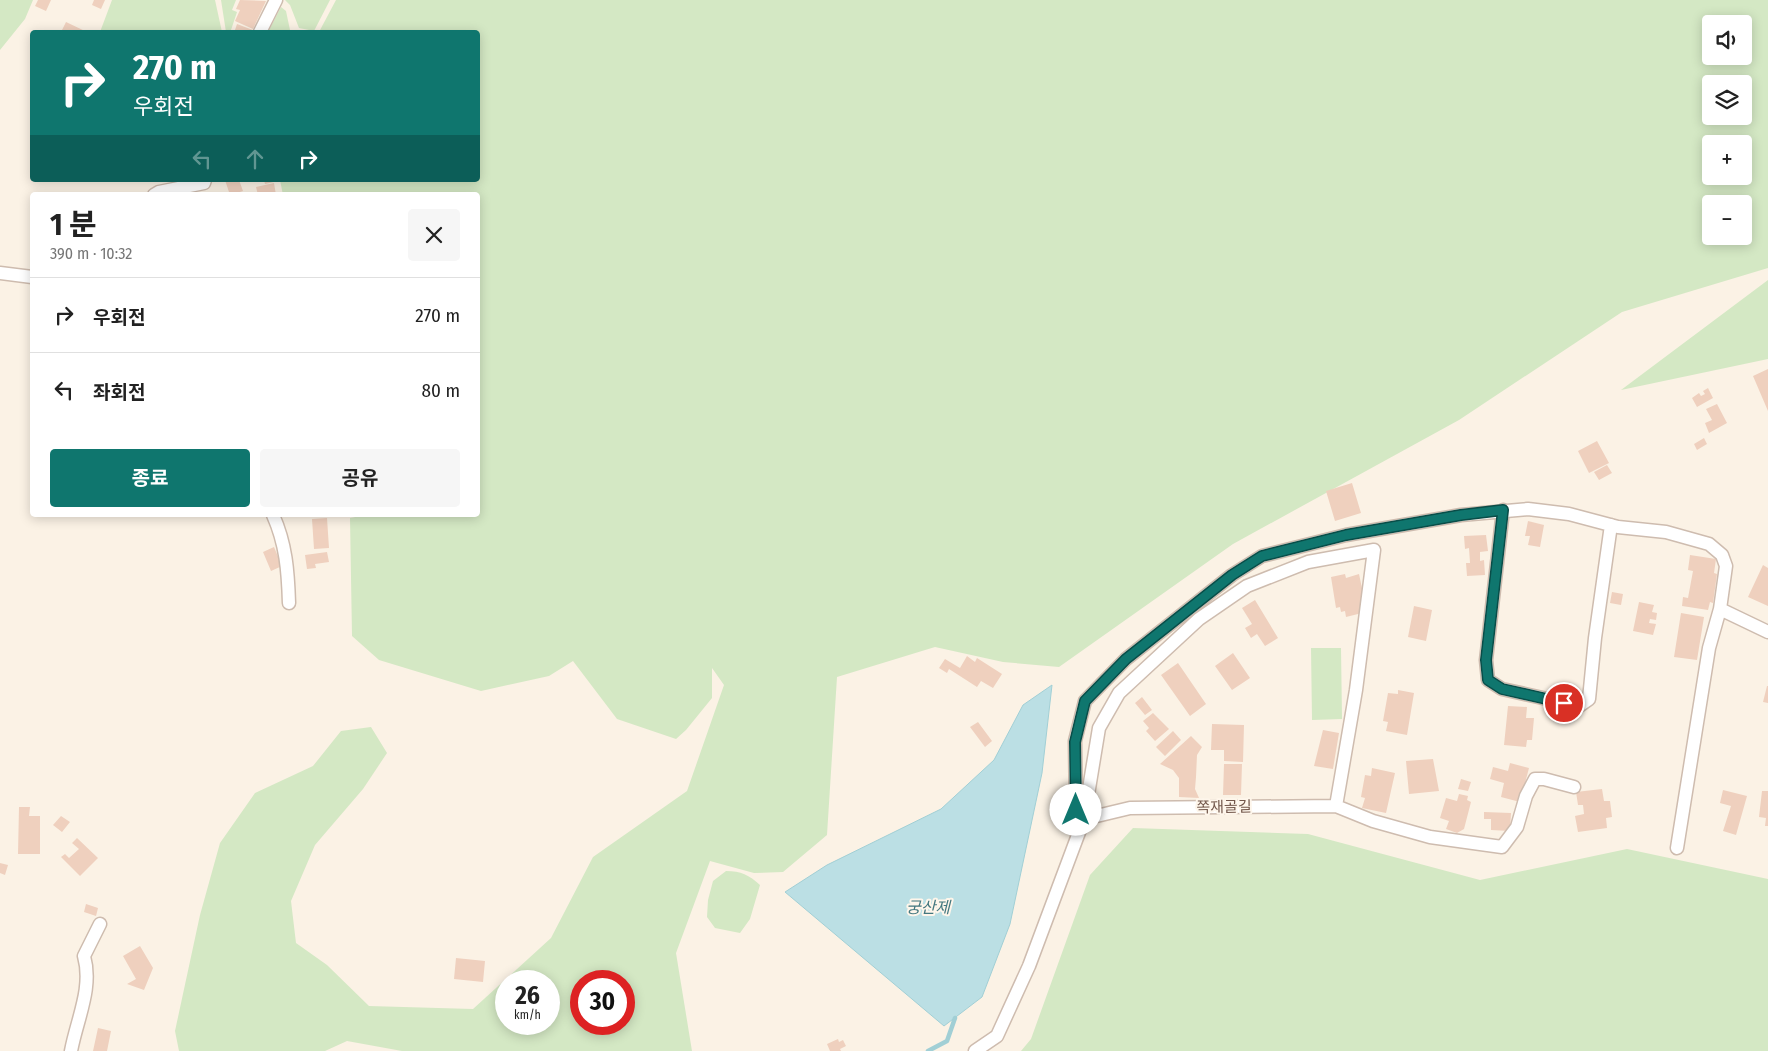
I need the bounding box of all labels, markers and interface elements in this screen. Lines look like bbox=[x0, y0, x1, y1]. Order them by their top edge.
map controls bbox=[1702, 15, 1752, 245]
button: sound bbox=[1702, 15, 1752, 65]
text: 270 m bbox=[133, 46, 217, 88]
icon: right bbox=[50, 50, 115, 115]
button: layers bbox=[1702, 75, 1752, 125]
text: 우회전 bbox=[133, 93, 194, 120]
button: + bbox=[1702, 135, 1752, 185]
icon: left bbox=[188, 145, 216, 173]
icon: ahead bbox=[241, 145, 269, 173]
icon: right bbox=[294, 145, 322, 173]
button: − bbox=[1702, 195, 1752, 245]
text: 1 분 bbox=[50, 207, 97, 243]
button: close bbox=[408, 209, 460, 261]
text: 390 m · 10:32 bbox=[50, 244, 132, 263]
icon: right bbox=[50, 301, 78, 329]
text: 270 m bbox=[415, 304, 460, 327]
text: 우회전 bbox=[93, 306, 145, 329]
icon: left bbox=[50, 376, 78, 404]
text: 80 m bbox=[422, 379, 460, 402]
text: 좌회전 bbox=[93, 381, 145, 404]
button: 종료 bbox=[50, 449, 250, 507]
button: 공유 bbox=[260, 449, 460, 507]
pin bbox=[1543, 682, 1585, 724]
icon: arrive bbox=[1550, 689, 1578, 717]
position arrow bbox=[1049, 783, 1101, 835]
street label: 쪽재골길 bbox=[1196, 798, 1252, 816]
water label: 궁산제 bbox=[906, 898, 952, 917]
speed limit sign: 30 bbox=[570, 970, 635, 1035]
text: 26 bbox=[515, 981, 540, 1011]
text: km/h bbox=[514, 1008, 541, 1022]

